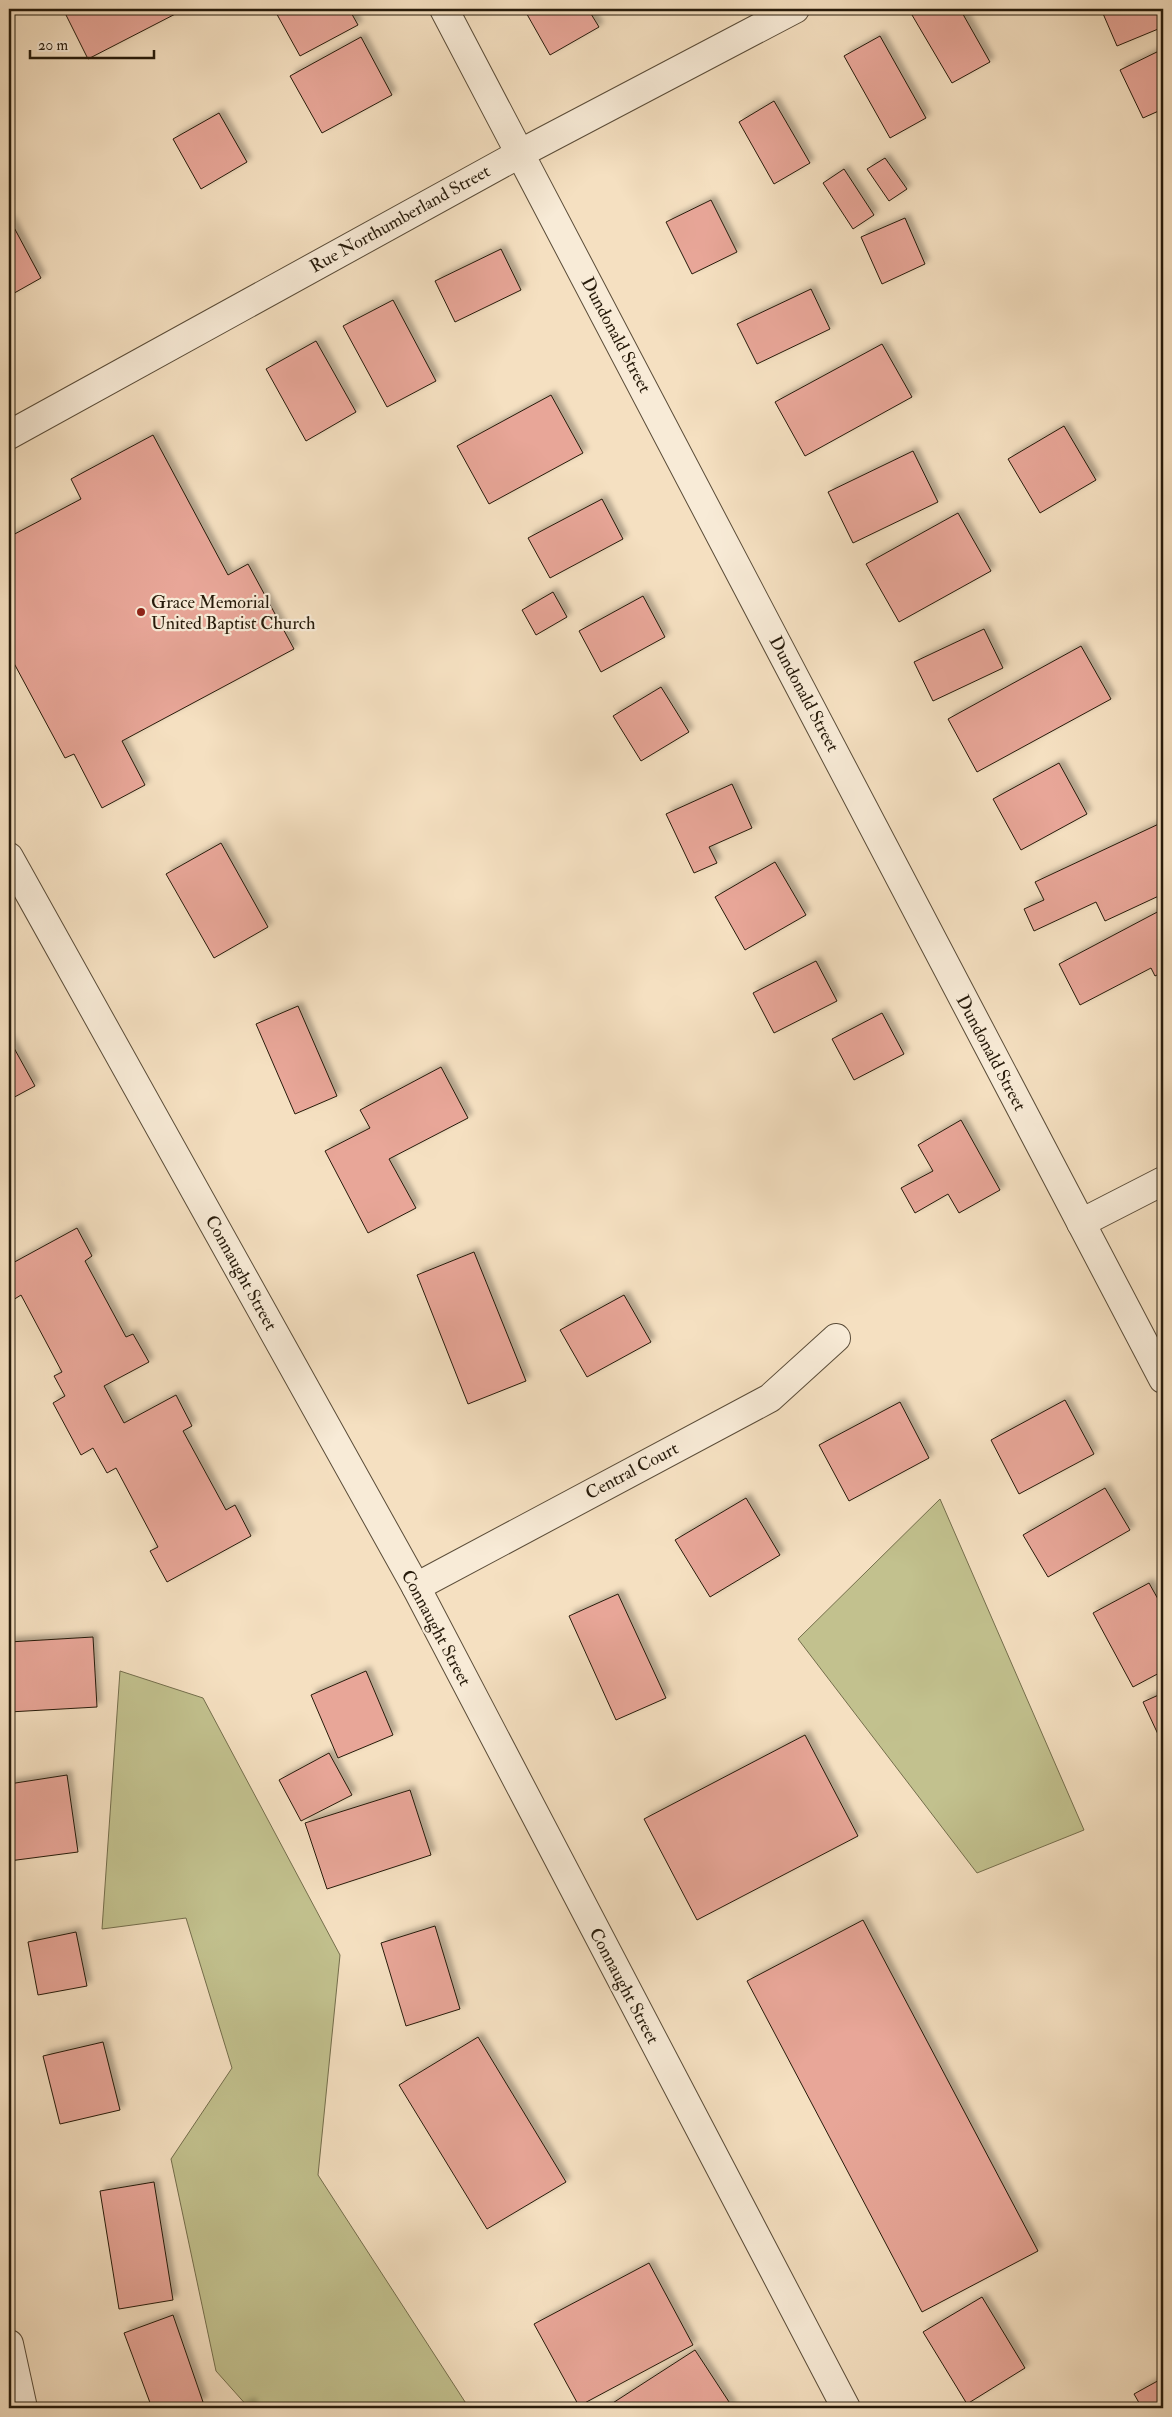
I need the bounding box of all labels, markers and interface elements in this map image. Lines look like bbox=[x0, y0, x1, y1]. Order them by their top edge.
scale bar bbox=[30, 28, 154, 60]
text: 20 m bbox=[38, 36, 68, 55]
street label: Rue Northumberland Street bbox=[306, 160, 494, 278]
street label: Dundonald Street bbox=[576, 273, 656, 397]
place label: Grace Memorial United Baptist Church bbox=[151, 591, 316, 635]
marker: Grace Memorial United Baptist Church bbox=[135, 606, 147, 618]
street label: Dundonald Street bbox=[764, 632, 844, 756]
street label: Dundonald Street bbox=[951, 991, 1031, 1115]
street label: Connaught Street bbox=[200, 1211, 282, 1335]
street label: Central Court bbox=[582, 1437, 683, 1505]
street label: Connaught Street bbox=[396, 1566, 476, 1690]
street label: Connaught Street bbox=[584, 1924, 664, 2048]

